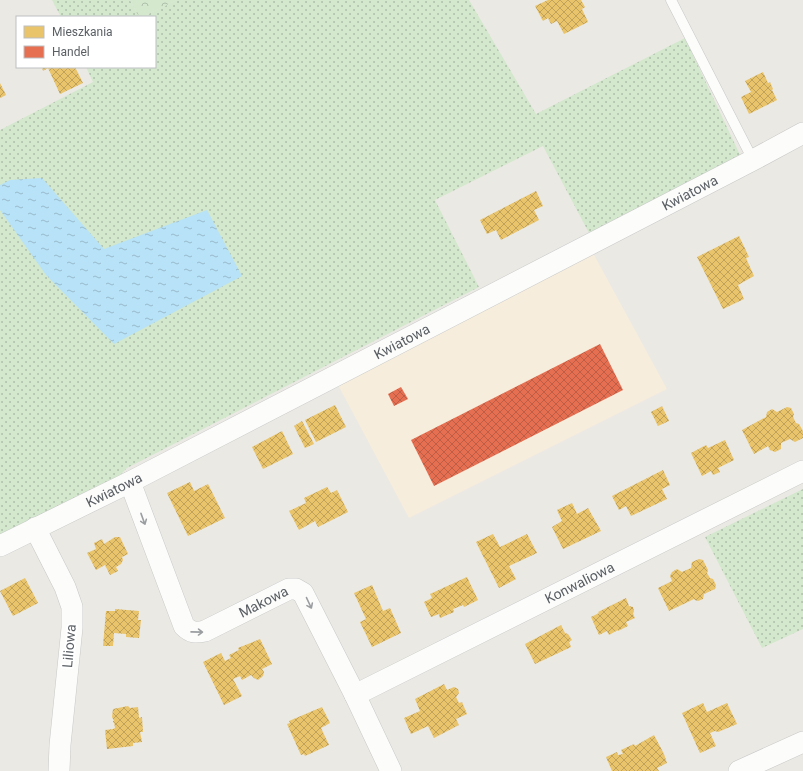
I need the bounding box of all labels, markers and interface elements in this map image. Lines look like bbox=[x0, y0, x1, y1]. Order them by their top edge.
legend bbox=[16, 16, 156, 68]
text: Mieszkania bbox=[52, 25, 113, 39]
text: Handel bbox=[52, 45, 90, 59]
street label: Kwiatowa bbox=[659, 172, 720, 214]
street label: Kwiatowa bbox=[371, 320, 432, 362]
street label: Kwiatowa bbox=[83, 469, 145, 510]
one-way arrow bbox=[140, 512, 148, 524]
street label: Konwaliowa bbox=[542, 559, 617, 607]
street label: Makowa bbox=[236, 583, 291, 621]
one-way arrow bbox=[306, 597, 313, 609]
street label: Liliowa bbox=[59, 623, 79, 669]
one-way arrow bbox=[190, 628, 203, 635]

